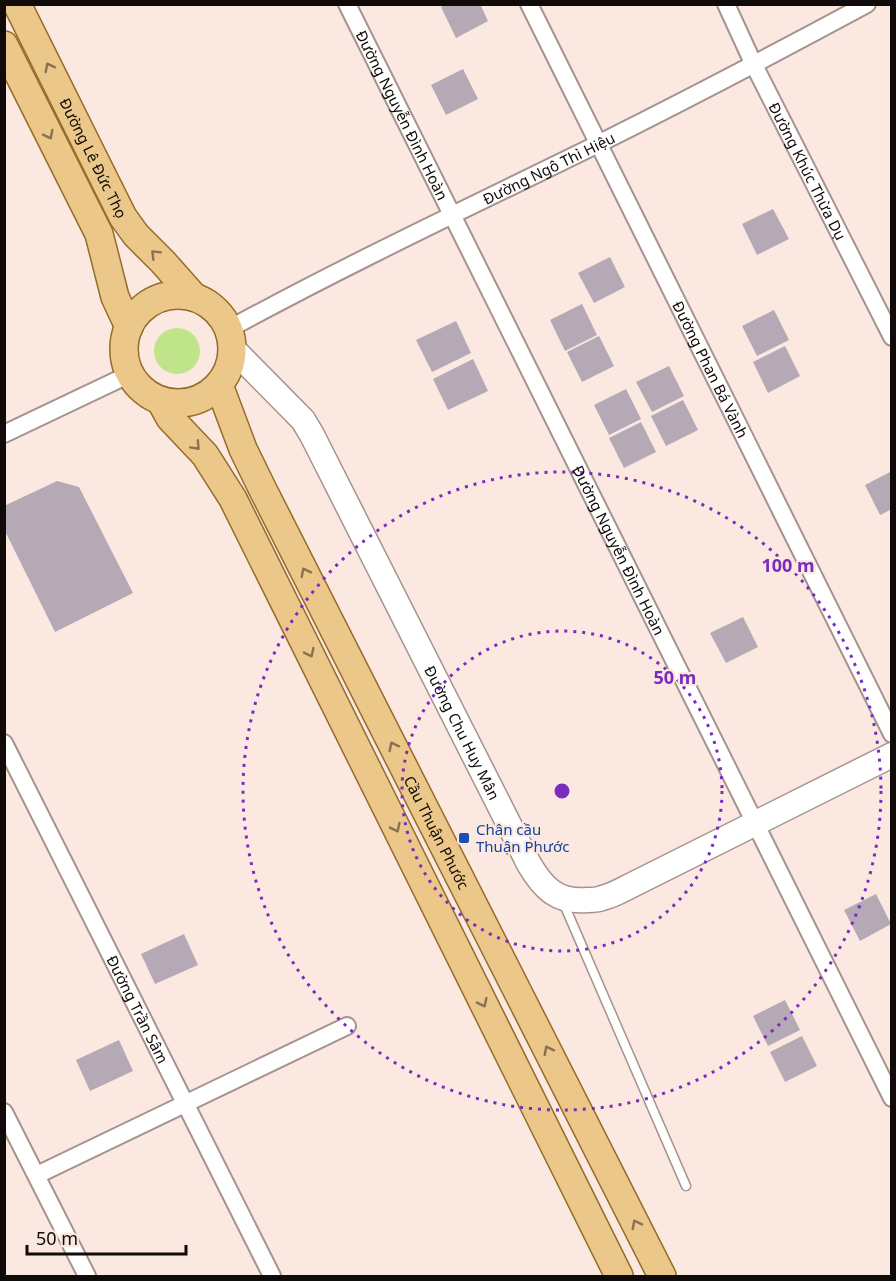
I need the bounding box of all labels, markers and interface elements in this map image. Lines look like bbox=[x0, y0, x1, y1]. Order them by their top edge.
street label: Đường Nguyễn Đình Hoàn bbox=[352, 27, 453, 203]
one-way arrow bbox=[44, 63, 56, 74]
street label: Đường Lê Đức Thọ bbox=[55, 94, 132, 221]
street label: Đường Khúc Thừa Dụ bbox=[764, 99, 851, 243]
street label: Đường Ngô Thì Hiệu bbox=[479, 127, 618, 209]
one-way arrow bbox=[42, 129, 54, 140]
one-way arrow bbox=[151, 250, 162, 261]
street label: Đường Phan Bá Vành bbox=[668, 297, 753, 441]
one-way arrow bbox=[189, 439, 200, 450]
street label: Đường Nguyễn Đình Hoàn bbox=[568, 462, 670, 638]
text: 100 m bbox=[761, 553, 815, 577]
one-way arrow bbox=[300, 567, 312, 578]
one-way arrow bbox=[302, 647, 314, 658]
street label: Đường Chu Huy Mân bbox=[420, 662, 505, 803]
text: 50 m bbox=[654, 665, 696, 689]
one-way arrow bbox=[389, 741, 400, 752]
street label: Cầu Thuận Phước bbox=[400, 772, 474, 892]
centre of rings bbox=[552, 781, 572, 801]
place label: Chân cầu Thuận Phước bbox=[476, 819, 569, 856]
one-way arrow bbox=[389, 822, 400, 832]
marker: Chân cầu Thuận Phước bbox=[457, 831, 471, 845]
street label: Đường Trần Sâm bbox=[102, 952, 173, 1067]
one-way arrow bbox=[475, 996, 487, 1007]
one-way arrow bbox=[544, 1046, 555, 1057]
scale bar bbox=[27, 1218, 186, 1256]
one-way arrow bbox=[632, 1220, 643, 1231]
text: 50 m bbox=[36, 1226, 78, 1250]

